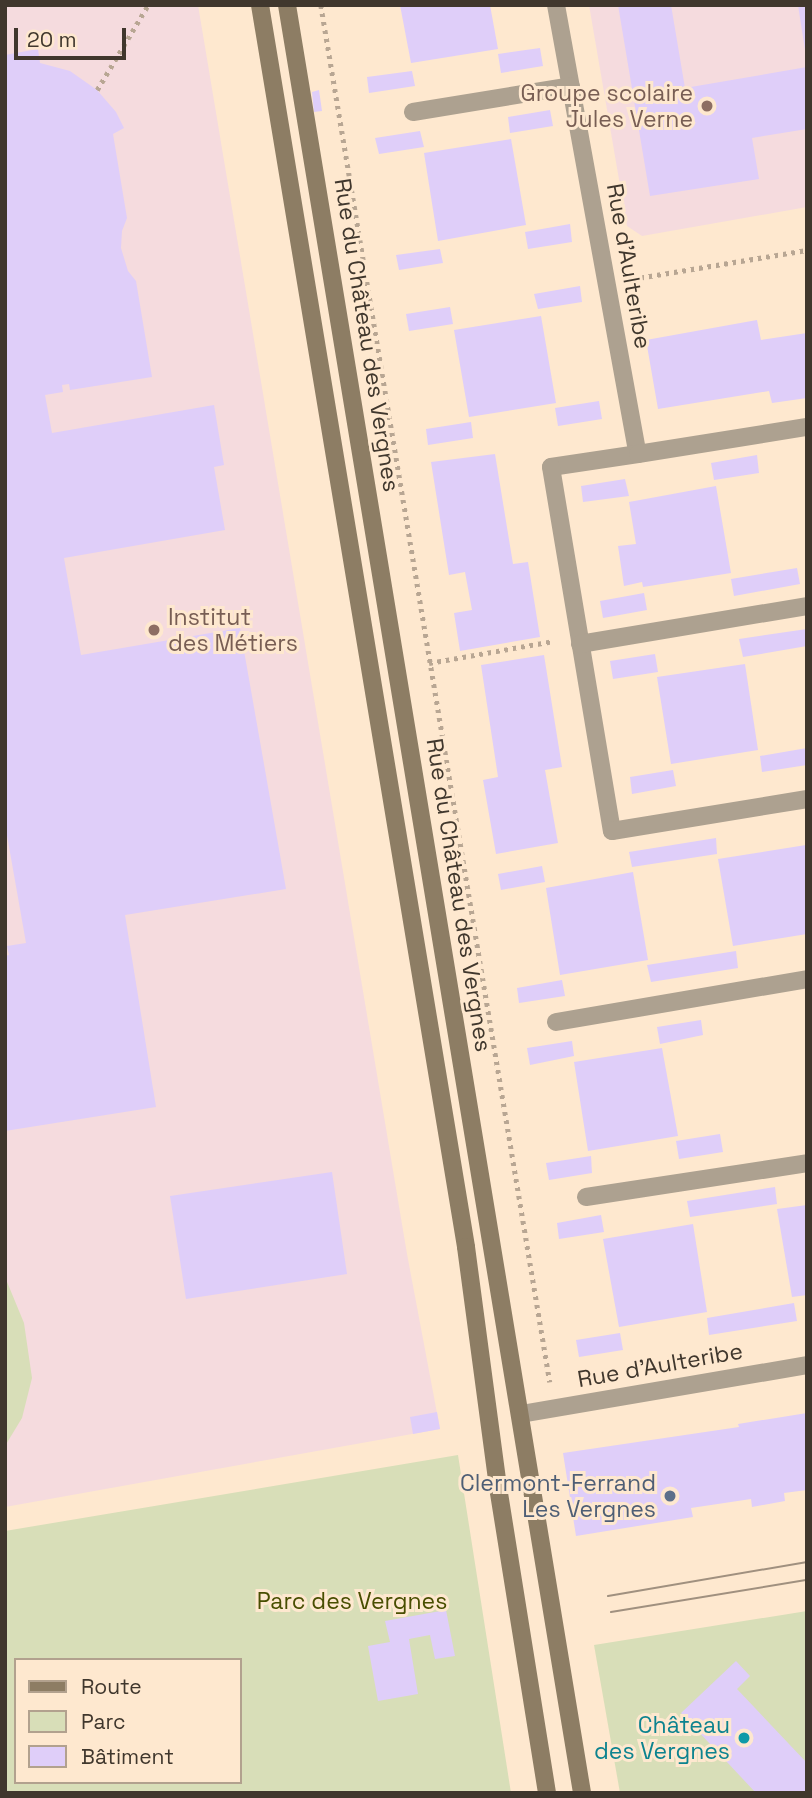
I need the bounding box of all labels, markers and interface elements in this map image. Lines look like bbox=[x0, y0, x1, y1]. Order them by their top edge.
scale bar bbox=[18, 14, 130, 58]
text: 20 m bbox=[27, 26, 77, 53]
place label: Groupe scolaire Jules Verne bbox=[520, 79, 693, 133]
marker: Groupe scolaire Jules Verne bbox=[699, 98, 715, 114]
street label: Rue du Château des Vergnes bbox=[329, 176, 405, 494]
street label: Rue d'Aulteribe bbox=[601, 181, 657, 351]
place label: Institut des Métiers bbox=[168, 603, 298, 657]
marker: Institut des Métiers bbox=[146, 622, 162, 638]
street label: Rue du Château des Vergnes bbox=[421, 736, 497, 1054]
street label: Rue d'Aulteribe bbox=[575, 1337, 745, 1393]
place label: Clermont-Ferrand Les Vergnes bbox=[460, 1469, 656, 1523]
marker: Clermont-Ferrand Les Vergnes bbox=[662, 1488, 678, 1504]
park label: Parc des Vergnes bbox=[256, 1587, 448, 1615]
legend bbox=[14, 1658, 242, 1784]
text: Route bbox=[81, 1673, 142, 1700]
text: Parc bbox=[81, 1708, 126, 1735]
place label: Château des Vergnes bbox=[594, 1711, 730, 1765]
marker: Château des Vergnes bbox=[736, 1730, 752, 1746]
text: Bâtiment bbox=[81, 1743, 174, 1770]

